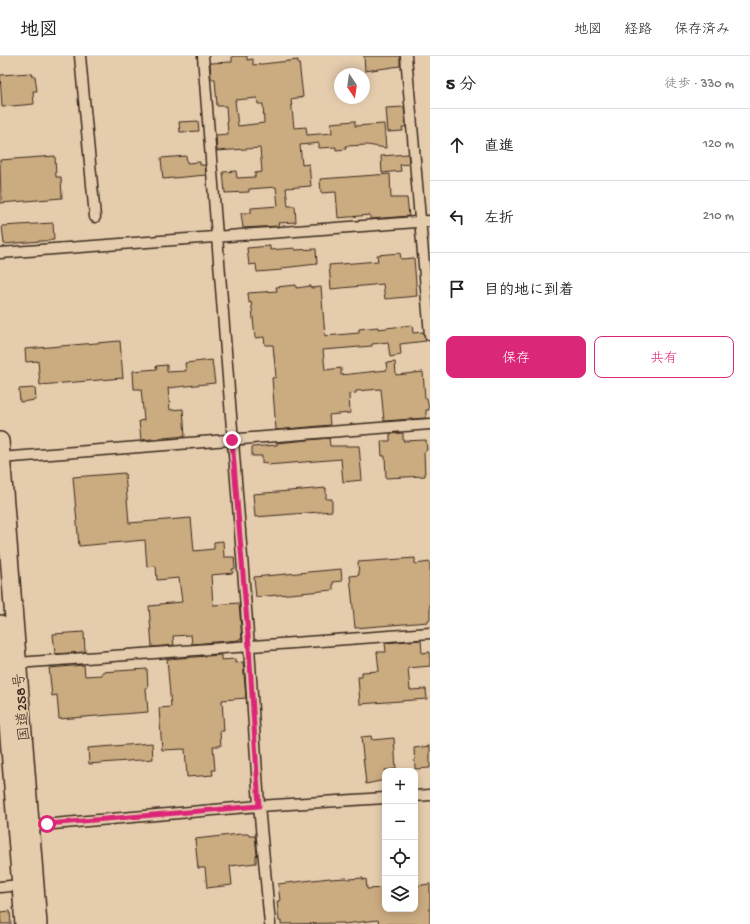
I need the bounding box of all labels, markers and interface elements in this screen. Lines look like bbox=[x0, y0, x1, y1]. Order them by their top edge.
text: 地図 bbox=[20, 20, 58, 43]
text: 地図 bbox=[574, 22, 602, 39]
text: 経路 bbox=[624, 22, 652, 39]
text: 保存済み bbox=[674, 22, 730, 39]
north arrow bbox=[334, 68, 370, 104]
text: 5 分 bbox=[446, 76, 476, 96]
text: 徒歩 · 330 m bbox=[665, 77, 734, 92]
icon: ahead bbox=[446, 134, 468, 156]
text: 120 m bbox=[703, 137, 734, 152]
text: 直進 bbox=[484, 138, 514, 156]
icon: left bbox=[446, 206, 468, 228]
text: 210 m bbox=[703, 209, 734, 224]
text: 左折 bbox=[484, 210, 514, 228]
icon: arrive bbox=[446, 278, 468, 300]
text: 目的地に到着 bbox=[484, 282, 574, 300]
button: 保存 bbox=[446, 336, 586, 378]
button: 共有 bbox=[594, 336, 734, 378]
route end bbox=[223, 431, 241, 449]
street label: 国道258号 bbox=[11, 672, 35, 742]
map controls bbox=[382, 768, 418, 912]
button: + bbox=[382, 768, 418, 804]
button: − bbox=[382, 804, 418, 840]
route start bbox=[38, 815, 56, 833]
button: locate bbox=[382, 840, 418, 876]
button: layers bbox=[382, 876, 418, 912]

